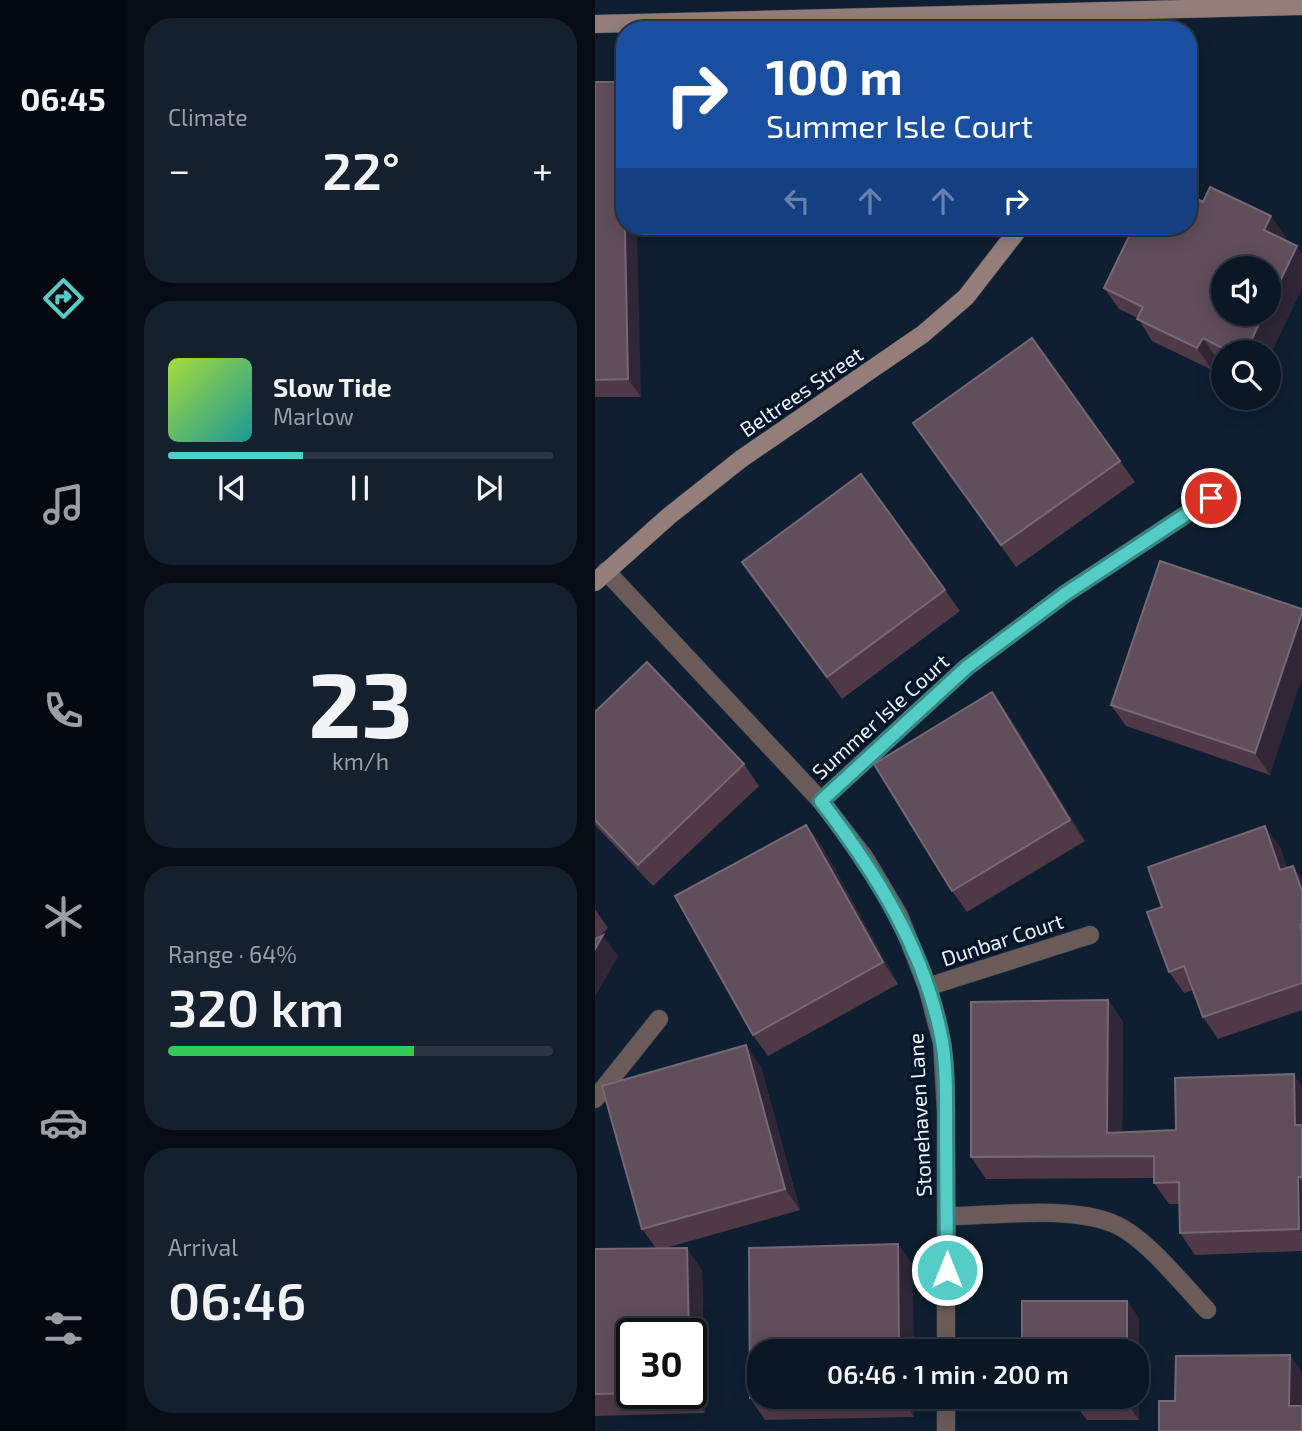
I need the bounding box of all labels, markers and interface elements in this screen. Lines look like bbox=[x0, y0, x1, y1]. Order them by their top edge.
text: 100 m bbox=[766, 46, 903, 105]
icon: right bbox=[651, 49, 742, 140]
text: 06:45 bbox=[20, 79, 106, 117]
text: Climate bbox=[168, 103, 248, 131]
text: Summer Isle Court bbox=[766, 106, 1033, 144]
text: 22° bbox=[322, 138, 400, 200]
text: − bbox=[168, 146, 190, 192]
text: + bbox=[532, 146, 553, 192]
icon: left bbox=[778, 182, 816, 220]
icon: ahead bbox=[851, 182, 889, 220]
icon: ahead bbox=[924, 182, 962, 220]
icon: right bbox=[997, 182, 1035, 220]
map controls bbox=[1211, 256, 1281, 410]
button: sound bbox=[1211, 256, 1281, 326]
icon: directions bbox=[39, 274, 88, 323]
button: search bbox=[1211, 340, 1281, 410]
street label: Beltrees Street bbox=[735, 341, 867, 441]
text: Slow Tide bbox=[273, 371, 392, 402]
text: Marlow bbox=[273, 402, 354, 430]
pin bbox=[1181, 468, 1241, 528]
icon: previous bbox=[213, 469, 251, 507]
icon: pause bbox=[341, 469, 379, 507]
icon: next bbox=[470, 469, 508, 507]
icon: arrive bbox=[1192, 479, 1230, 517]
icon: music bbox=[39, 480, 88, 529]
text: 23 bbox=[308, 647, 413, 756]
street label: Summer Isle Court bbox=[807, 648, 953, 784]
icon: phone bbox=[39, 686, 88, 735]
text: km/h bbox=[332, 747, 389, 775]
icon: climate bbox=[39, 892, 88, 941]
street label: Dunbar Court bbox=[938, 908, 1066, 970]
text: Range · 64% bbox=[168, 940, 297, 968]
text: 320 km bbox=[168, 975, 344, 1037]
street label: Stonehaven Lane bbox=[902, 1033, 936, 1197]
icon: car bbox=[39, 1098, 88, 1147]
text: Arrival bbox=[168, 1233, 238, 1261]
position arrow bbox=[910, 1233, 984, 1307]
text: 06:46 bbox=[168, 1268, 306, 1330]
icon: filters bbox=[39, 1304, 88, 1353]
speed limit sign: 30 bbox=[616, 1318, 707, 1409]
text: 06:46 · 1 min · 200 m bbox=[827, 1358, 1069, 1389]

